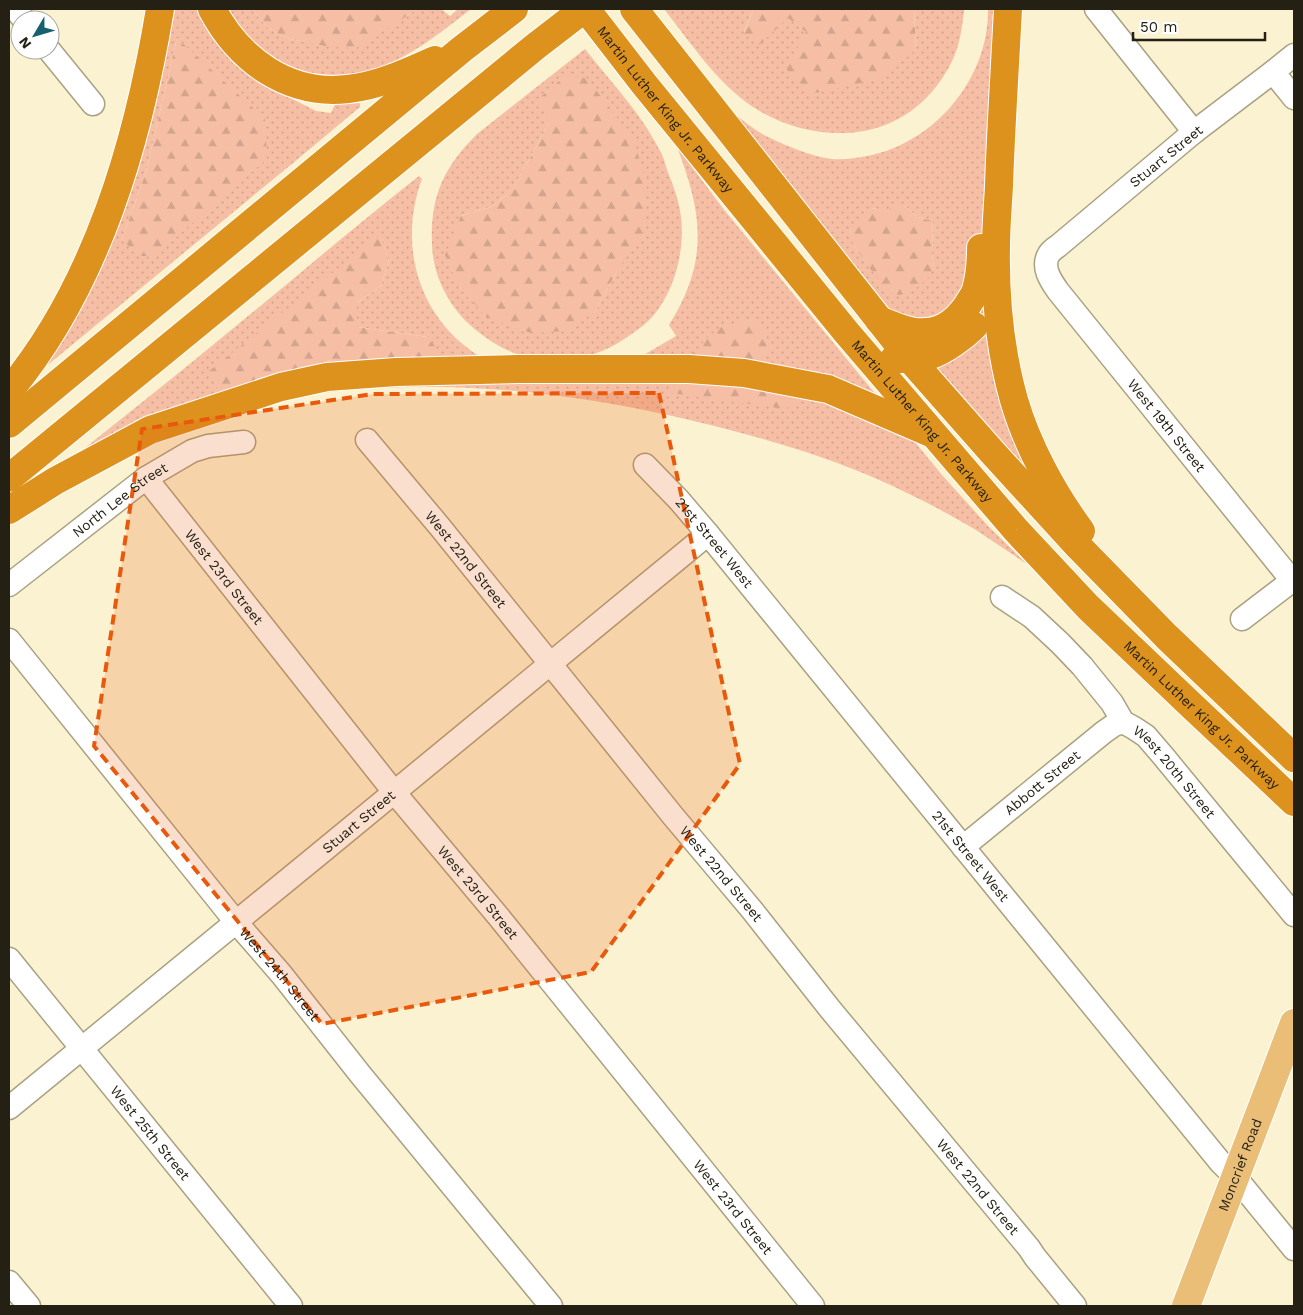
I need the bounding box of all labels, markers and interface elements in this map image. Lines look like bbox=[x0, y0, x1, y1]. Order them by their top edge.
north arrow bbox=[10, 10, 60, 60]
scale bar bbox=[1133, 10, 1266, 42]
text: 50 m bbox=[1140, 18, 1177, 36]
street label: Martin Luther King Jr. Parkway bbox=[594, 23, 738, 196]
text: N bbox=[15, 34, 34, 52]
street label: Stuart Street bbox=[1126, 122, 1206, 190]
street label: Martin Luther King Jr. Parkway bbox=[848, 337, 997, 506]
street label: West 19th Street bbox=[1124, 376, 1209, 475]
street label: North Lee Street bbox=[69, 459, 170, 540]
street label: 21st Street West bbox=[672, 494, 757, 591]
street label: West 22nd Street bbox=[422, 508, 510, 611]
street label: West 23rd Street bbox=[182, 526, 267, 628]
street label: Martin Luther King Jr. Parkway bbox=[1121, 637, 1284, 793]
street label: West 20th Street bbox=[1130, 722, 1219, 821]
street label: Abbott Street bbox=[1001, 747, 1083, 818]
street label: Stuart Street bbox=[319, 787, 398, 856]
street label: 21st Street West bbox=[929, 807, 1013, 905]
street label: West 22nd Street bbox=[677, 823, 766, 925]
street label: West 23rd Street bbox=[434, 842, 522, 942]
street label: West 24th Street bbox=[236, 924, 323, 1024]
street label: West 25th Street bbox=[107, 1082, 193, 1183]
street label: Moncrief Road bbox=[1215, 1116, 1265, 1214]
street label: West 22nd Street bbox=[934, 1136, 1023, 1238]
street label: West 23rd Street bbox=[690, 1157, 776, 1257]

